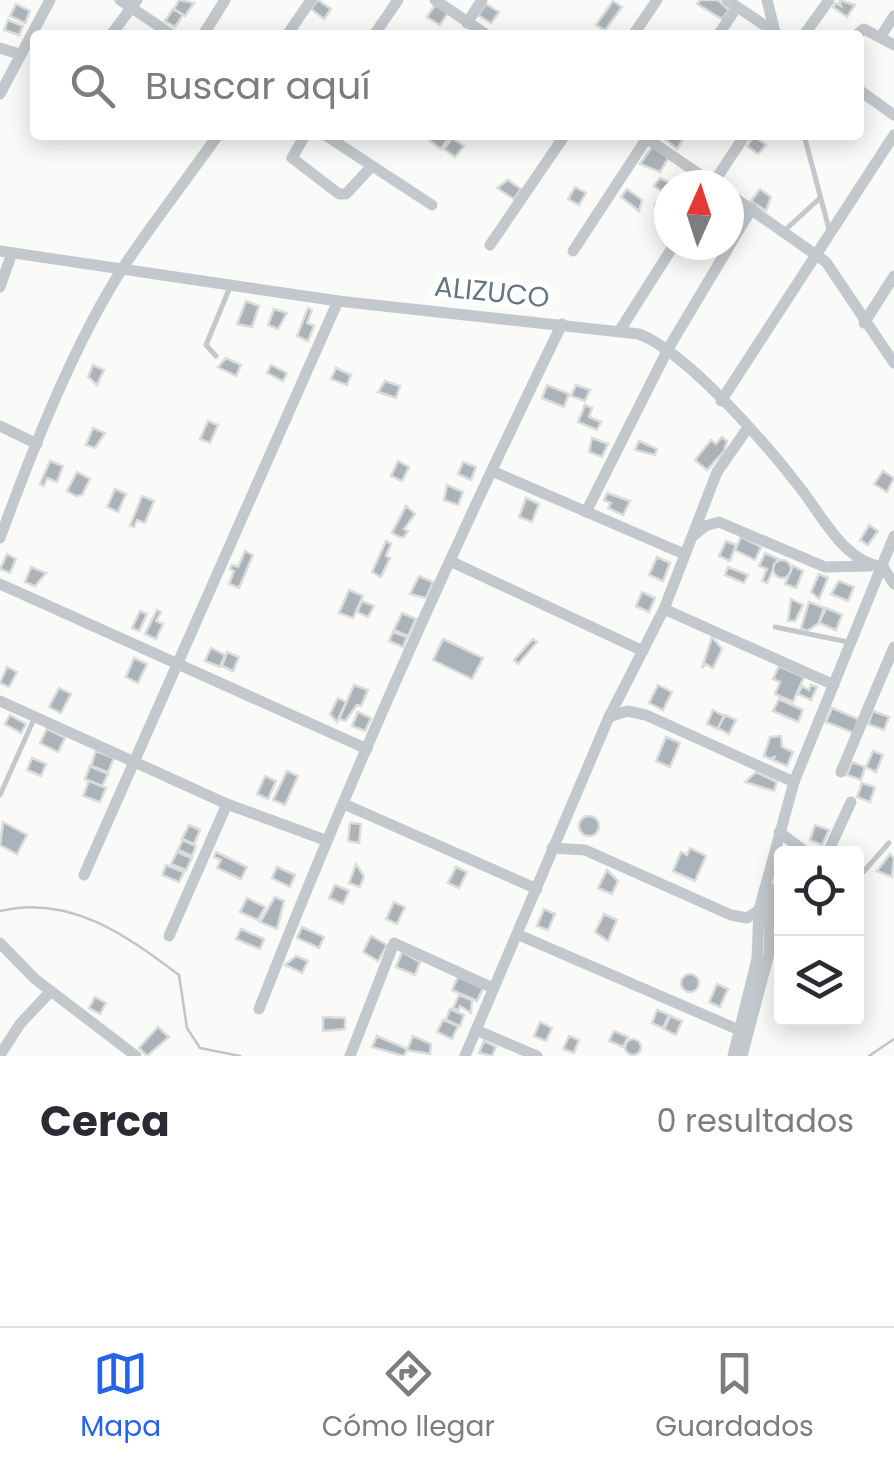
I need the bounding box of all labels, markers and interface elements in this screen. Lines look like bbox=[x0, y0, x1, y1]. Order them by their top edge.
search box bbox=[30, 30, 864, 140]
icon: search bbox=[65, 58, 120, 113]
text: Buscar aquí bbox=[145, 59, 371, 112]
north arrow bbox=[654, 170, 744, 260]
street label: ALIZUCO bbox=[433, 267, 551, 317]
map controls bbox=[774, 846, 864, 1026]
button: locate bbox=[774, 846, 864, 936]
button: layers bbox=[774, 936, 864, 1026]
text: Cerca bbox=[40, 1092, 170, 1151]
text: 0 resultados bbox=[656, 1098, 854, 1143]
tab: Mapa bbox=[80, 1346, 161, 1448]
tab: Cómo llegar bbox=[322, 1346, 495, 1448]
tab: Guardados bbox=[655, 1346, 814, 1448]

